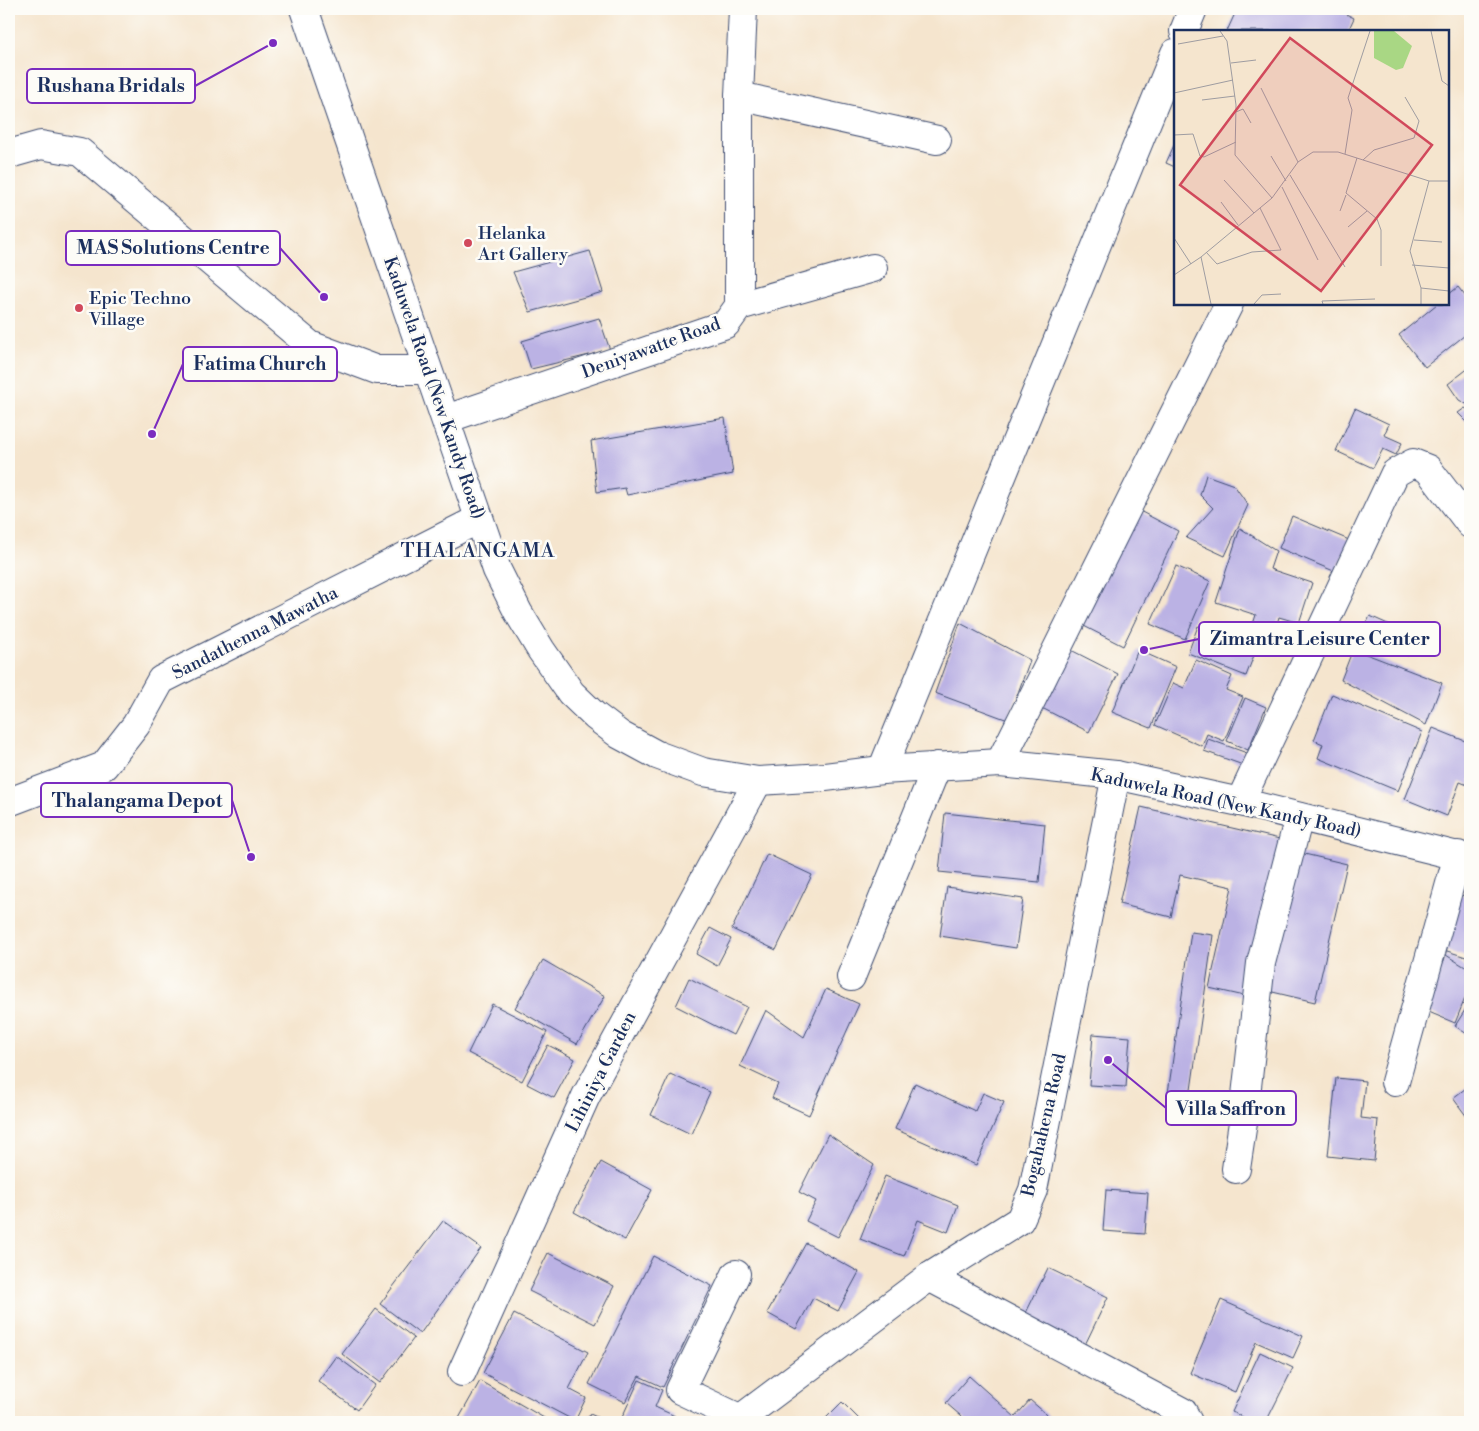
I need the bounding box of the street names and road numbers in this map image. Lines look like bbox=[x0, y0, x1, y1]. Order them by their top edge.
street label: Kaduwela Road (New Kandy Road) bbox=[378, 254, 490, 522]
street label: Deniyawatte Road bbox=[578, 312, 724, 384]
street label: Sandathenna Mawatha bbox=[168, 581, 343, 685]
street label: Kaduwela Road (New Kandy Road) bbox=[1089, 763, 1363, 843]
street label: Lihiniya Garden bbox=[561, 1007, 641, 1136]
street label: Bogahahena Road bbox=[1016, 1050, 1072, 1200]

